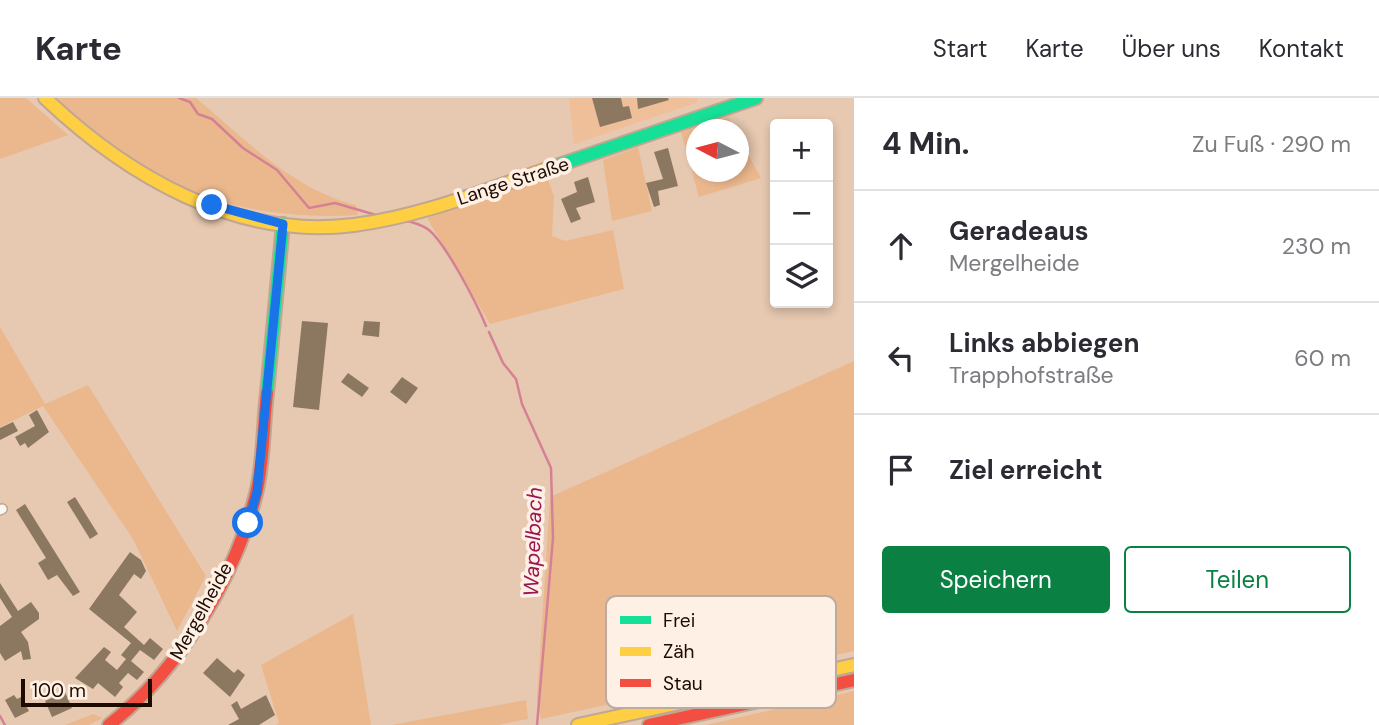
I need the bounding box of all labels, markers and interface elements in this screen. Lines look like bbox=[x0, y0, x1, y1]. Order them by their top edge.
text: Karte bbox=[35, 27, 122, 70]
text: Start bbox=[933, 33, 987, 64]
text: Karte bbox=[1025, 33, 1084, 64]
text: Über uns bbox=[1122, 33, 1221, 64]
text: Kontakt bbox=[1259, 33, 1344, 64]
north arrow bbox=[686, 119, 749, 182]
map controls bbox=[770, 119, 833, 308]
button: + bbox=[770, 119, 833, 182]
text: 4 Min. bbox=[882, 124, 969, 163]
text: Zu Fuß · 290 m bbox=[1192, 129, 1351, 159]
street label: Lange Straße bbox=[454, 151, 572, 211]
button: − bbox=[770, 182, 833, 245]
route end bbox=[196, 189, 227, 220]
text: Geradeaus bbox=[949, 214, 1089, 248]
icon: ahead bbox=[882, 227, 920, 265]
text: 230 m bbox=[1282, 231, 1351, 261]
button: layers bbox=[770, 245, 833, 308]
text: Mergelheide bbox=[949, 248, 1080, 278]
text: Links abbiegen bbox=[949, 326, 1139, 360]
icon: left bbox=[882, 339, 920, 377]
text: 60 m bbox=[1294, 343, 1351, 373]
text: Trapphofstraße bbox=[949, 360, 1114, 390]
icon: arrive bbox=[882, 451, 920, 489]
text: Ziel erreicht bbox=[949, 453, 1102, 487]
water label: Wapelbach bbox=[517, 487, 549, 597]
route start bbox=[232, 507, 263, 538]
button: Speichern bbox=[882, 546, 1110, 613]
button: Teilen bbox=[1124, 546, 1351, 613]
street label: Mergelheide bbox=[164, 558, 238, 664]
legend bbox=[606, 596, 836, 708]
text: Frei bbox=[663, 608, 695, 633]
text: Zäh bbox=[663, 639, 695, 664]
text: Stau bbox=[663, 671, 703, 696]
scale bar bbox=[21, 676, 152, 708]
text: 100 m bbox=[32, 678, 86, 703]

